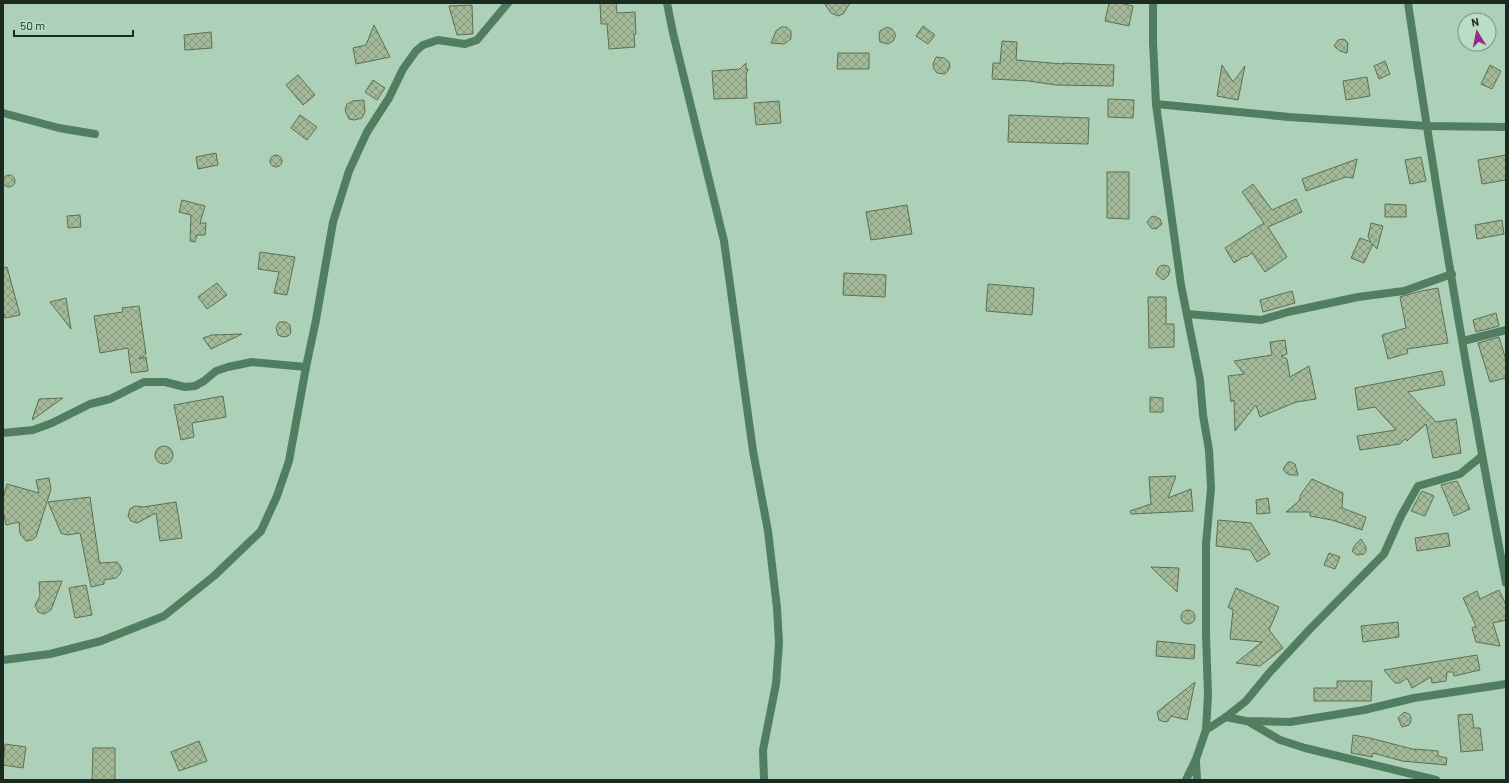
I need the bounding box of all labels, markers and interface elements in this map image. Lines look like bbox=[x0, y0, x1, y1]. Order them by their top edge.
scale bar bbox=[14, 12, 133, 38]
north arrow bbox=[1457, 12, 1497, 52]
text: N bbox=[1470, 15, 1480, 29]
text: 50 m bbox=[20, 18, 45, 32]

